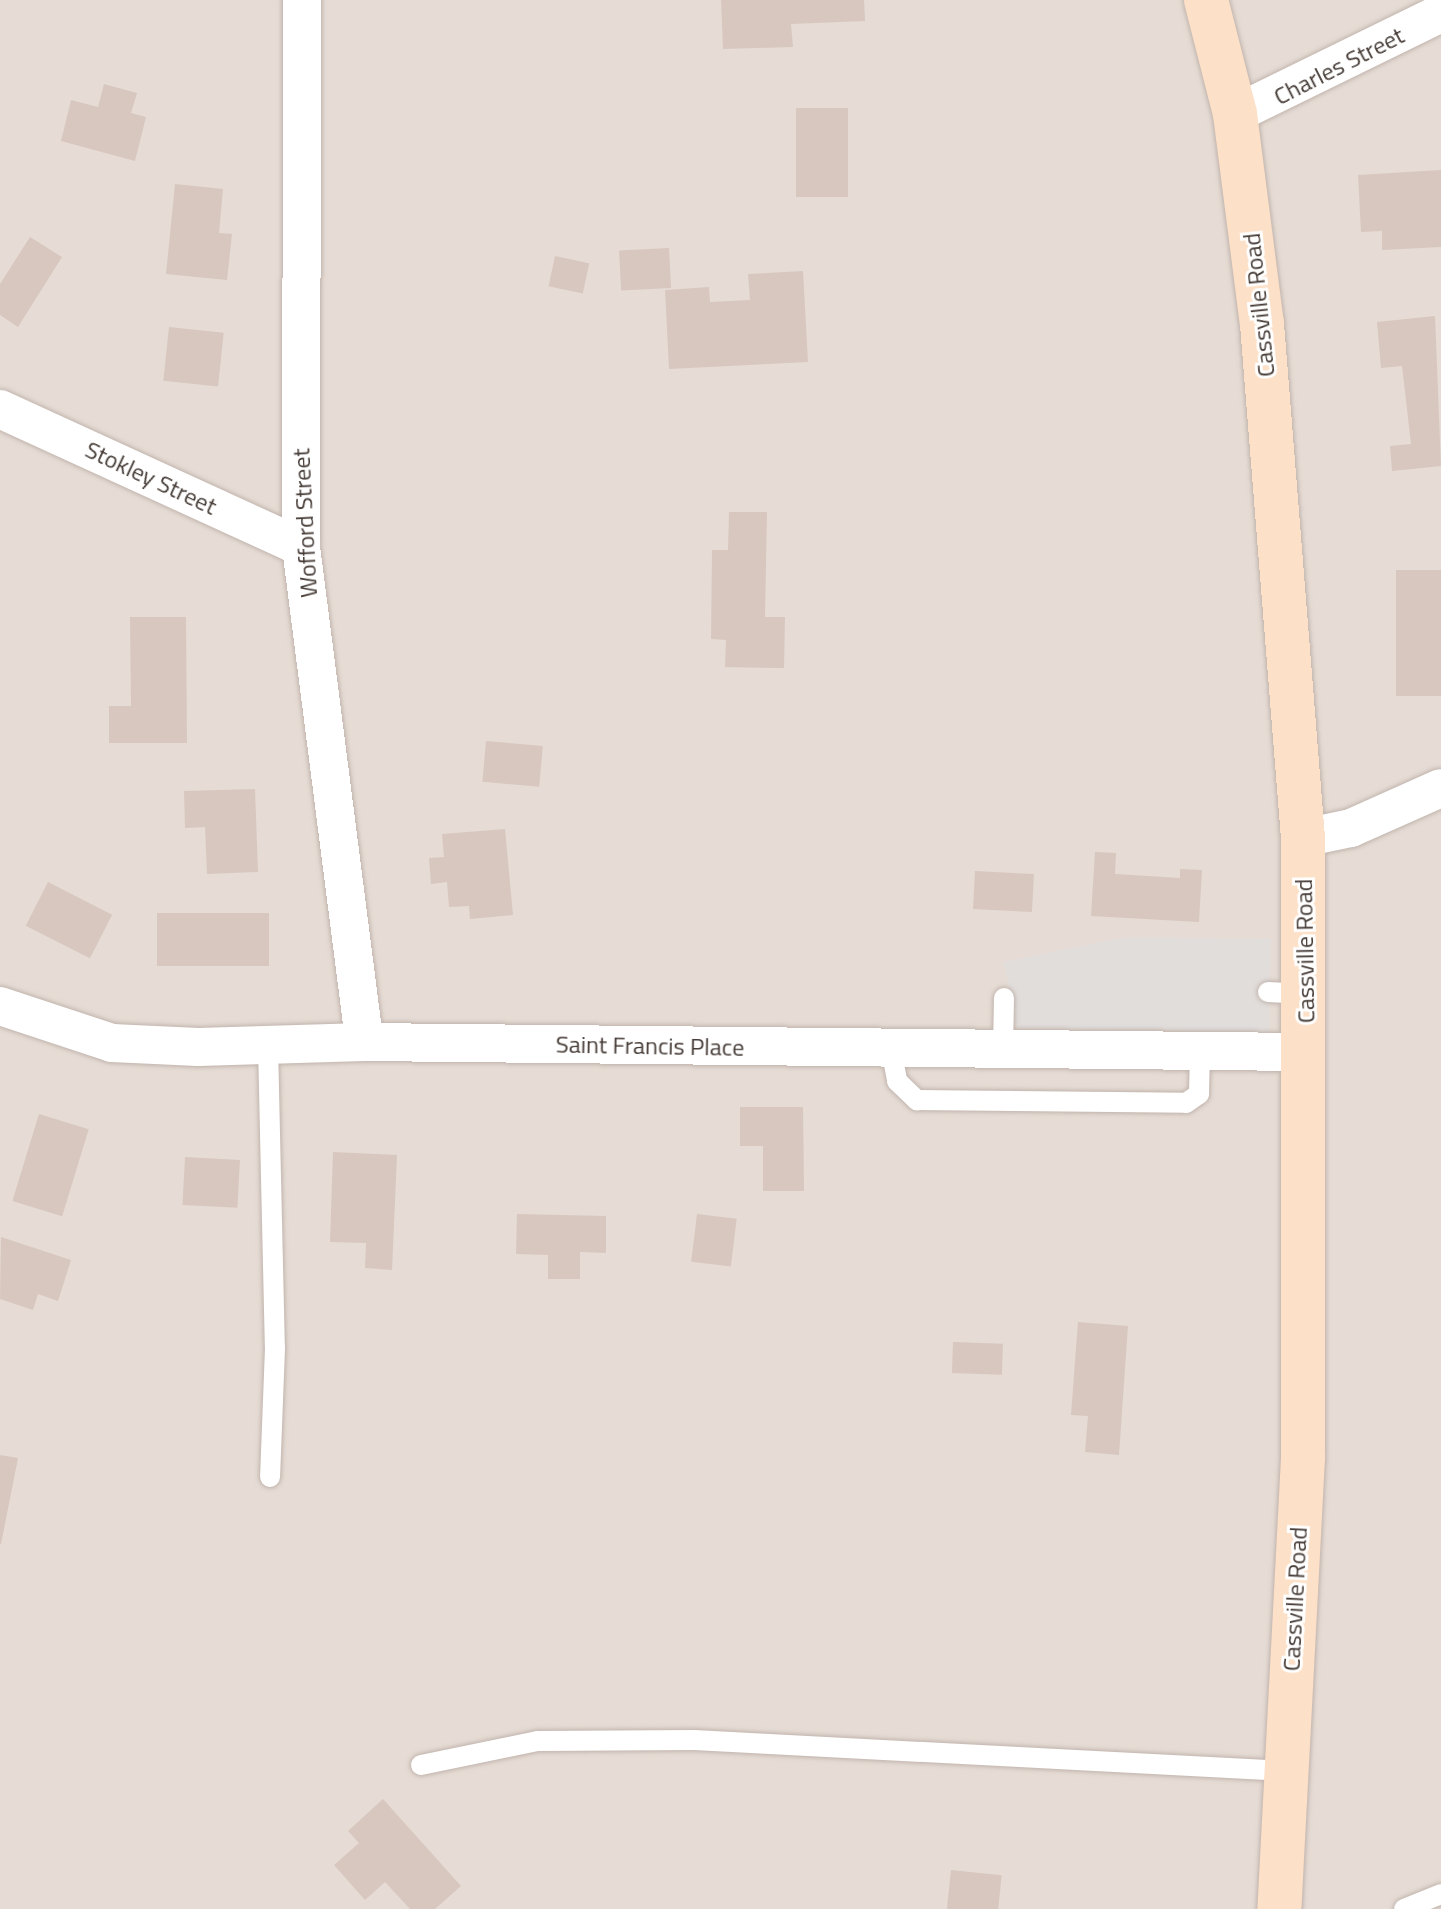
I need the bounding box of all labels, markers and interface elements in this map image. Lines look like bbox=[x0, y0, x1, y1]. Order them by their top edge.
street label: Charles Street bbox=[1269, 21, 1409, 111]
street label: Cassville Road bbox=[1237, 232, 1281, 378]
street label: Stokley Street bbox=[81, 435, 221, 521]
street label: Wofford Street bbox=[287, 448, 323, 598]
street label: Cassville Road bbox=[1289, 879, 1321, 1023]
street label: Saint Francis Place bbox=[555, 1030, 745, 1062]
street label: Cassville Road bbox=[1277, 1526, 1313, 1672]

